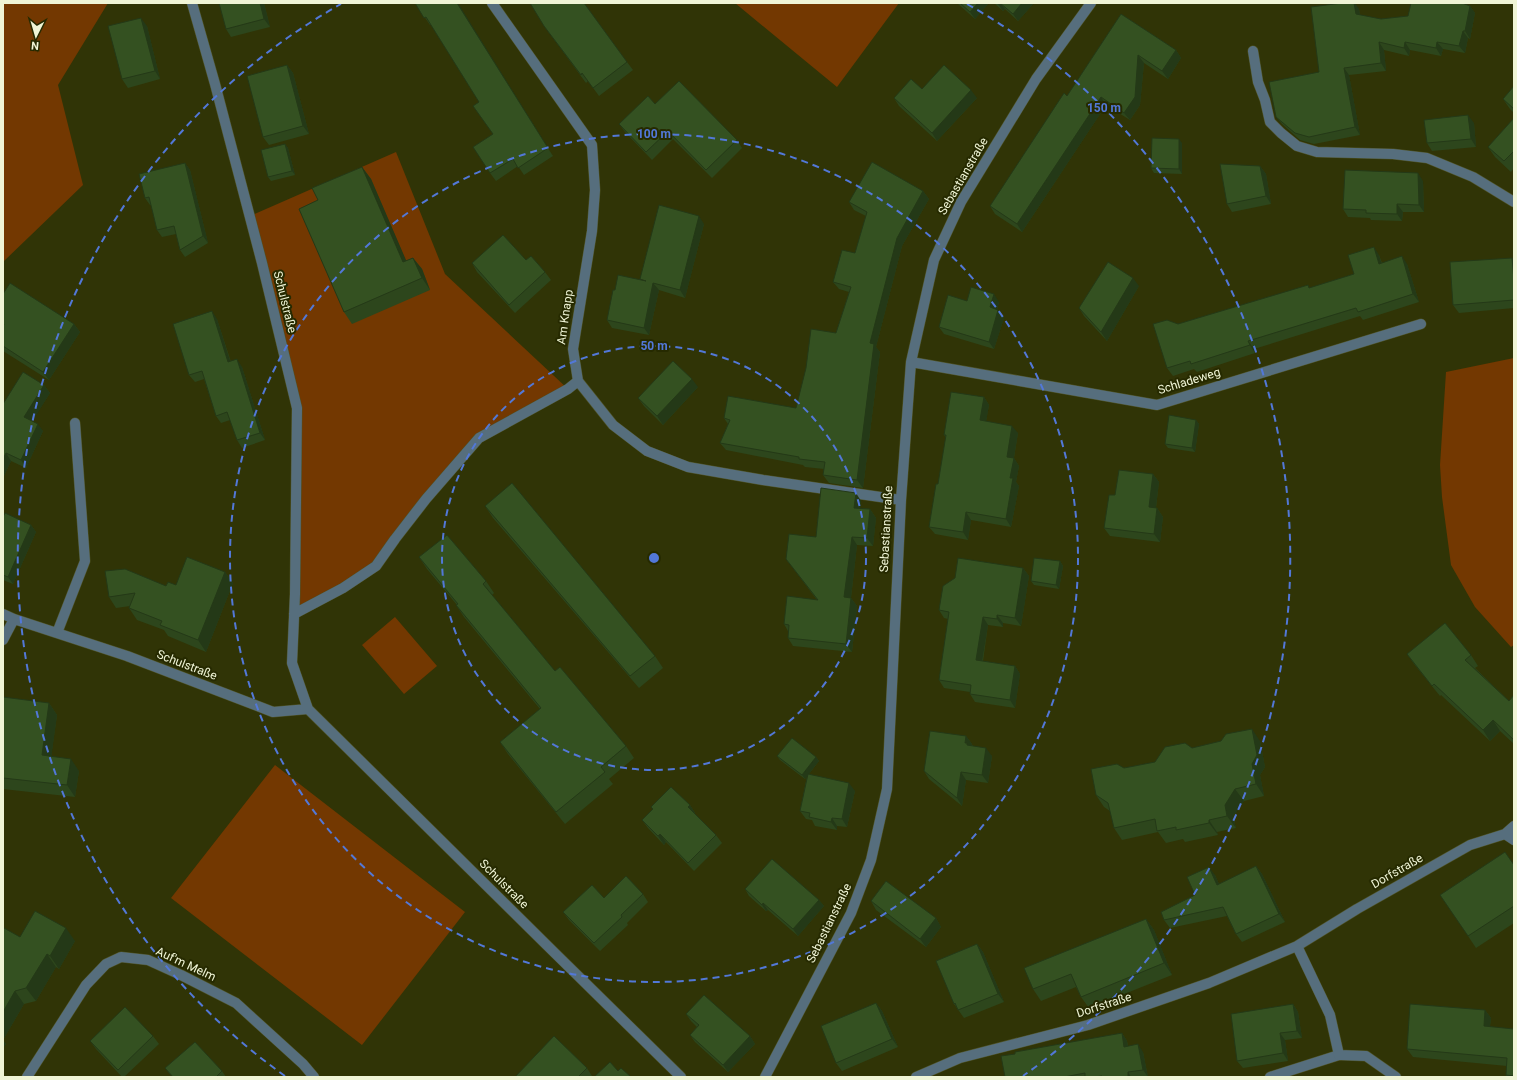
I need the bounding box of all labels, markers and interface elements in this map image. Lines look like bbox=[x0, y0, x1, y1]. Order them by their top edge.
north arrow bbox=[16, 16, 56, 56]
text: N bbox=[31, 39, 40, 52]
text: 150 m bbox=[1087, 101, 1121, 115]
text: 100 m bbox=[637, 127, 671, 141]
street label: Sebastianstraße bbox=[935, 135, 991, 217]
street label: Schulstraße bbox=[271, 269, 299, 335]
street label: Am Knapp bbox=[554, 288, 576, 345]
text: 50 m bbox=[640, 339, 668, 353]
street label: Schladeweg bbox=[1156, 365, 1222, 397]
street label: Sebastianstraße bbox=[877, 485, 895, 573]
centre of rings bbox=[647, 551, 661, 565]
street label: Schulstraße bbox=[155, 647, 219, 683]
street label: Dorfstraße bbox=[1369, 851, 1425, 891]
street label: Schulstraße bbox=[477, 857, 531, 911]
street label: Sebastianstraße bbox=[804, 881, 854, 965]
street label: Auf'm Melm bbox=[154, 944, 218, 984]
street label: Dorfstraße bbox=[1075, 990, 1133, 1020]

